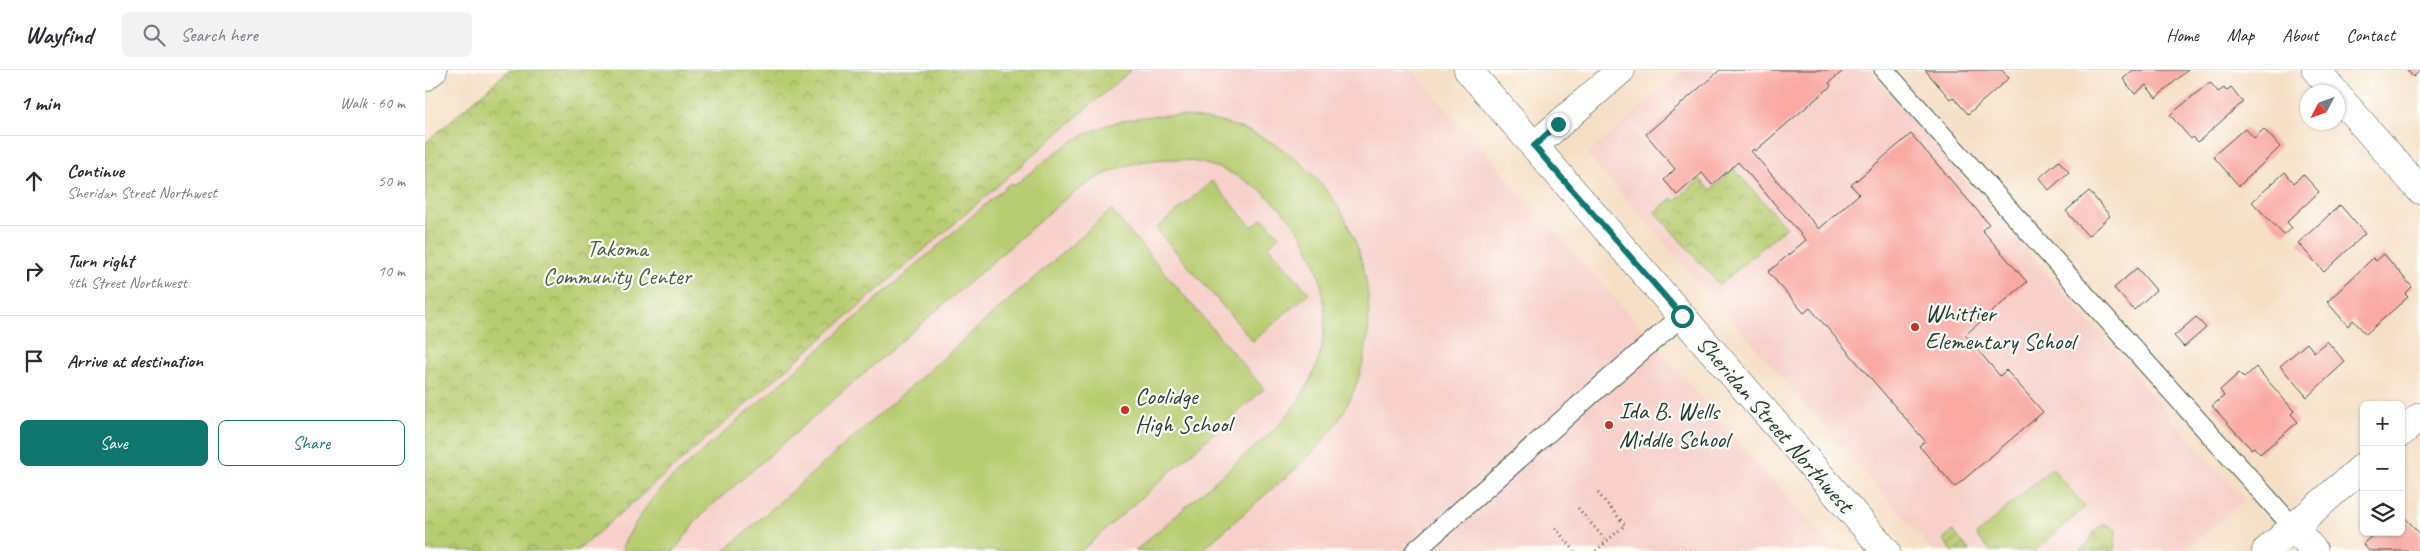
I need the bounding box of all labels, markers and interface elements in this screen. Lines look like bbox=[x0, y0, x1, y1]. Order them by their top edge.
search box bbox=[122, 12, 472, 57]
text: Wayfind bbox=[25, 20, 92, 50]
icon: search bbox=[140, 21, 168, 49]
text: Search here bbox=[180, 23, 258, 47]
text: Home bbox=[2166, 24, 2199, 46]
text: Map bbox=[2227, 24, 2254, 46]
text: About bbox=[2282, 24, 2318, 46]
text: Contact bbox=[2346, 24, 2395, 46]
north arrow bbox=[2300, 85, 2345, 130]
text: 1 min bbox=[20, 90, 60, 116]
text: Walk · 60 m bbox=[340, 93, 405, 113]
route end bbox=[1547, 113, 1570, 136]
text: Continue bbox=[67, 159, 124, 183]
icon: ahead bbox=[20, 167, 48, 195]
text: 50 m bbox=[378, 171, 405, 191]
text: Sheridan Street Northwest bbox=[67, 183, 217, 203]
park label: Takoma Community Center bbox=[543, 233, 694, 291]
text: Turn right bbox=[67, 249, 134, 273]
icon: right bbox=[20, 257, 48, 285]
text: 10 m bbox=[378, 261, 405, 281]
text: 4th Street Northwest bbox=[67, 273, 187, 293]
place label: Whittier Elementary School bbox=[1925, 298, 2079, 356]
route start bbox=[1671, 305, 1694, 328]
marker: Whittier Elementary School bbox=[1909, 321, 1921, 333]
street label: Sheridan Street Northwest bbox=[1690, 329, 1861, 520]
icon: arrive bbox=[20, 347, 48, 375]
text: Arrive at destination bbox=[67, 349, 203, 373]
place label: Coolidge High School bbox=[1135, 381, 1235, 439]
place label: Ida B. Wells Middle School bbox=[1619, 396, 1733, 454]
map controls bbox=[2360, 401, 2405, 536]
button: + bbox=[2360, 401, 2405, 446]
marker: Coolidge High School bbox=[1119, 404, 1131, 416]
marker: Ida B. Wells Middle School bbox=[1603, 419, 1615, 431]
button: Save bbox=[20, 420, 208, 466]
button: Share bbox=[218, 420, 405, 466]
button: − bbox=[2360, 446, 2405, 491]
button: layers bbox=[2360, 491, 2405, 536]

